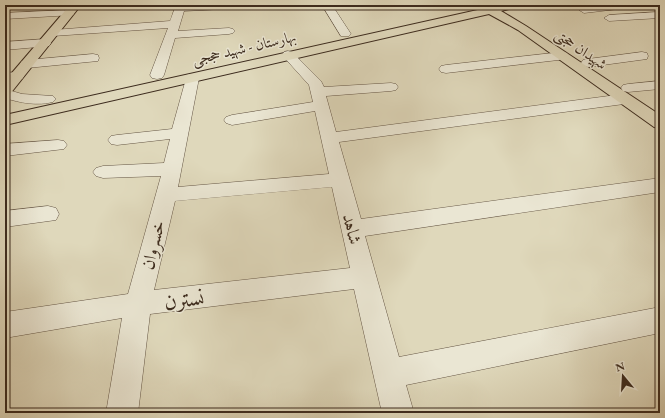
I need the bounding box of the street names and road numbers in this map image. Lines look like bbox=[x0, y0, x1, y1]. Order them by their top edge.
street label: شهیدان حجتی bbox=[550, 24, 611, 75]
street label: بهارستان - شهید حججی bbox=[190, 26, 298, 71]
street label: شاهد bbox=[338, 211, 367, 247]
street label: خسروان bbox=[135, 218, 171, 272]
street label: نسترن bbox=[162, 283, 206, 316]

